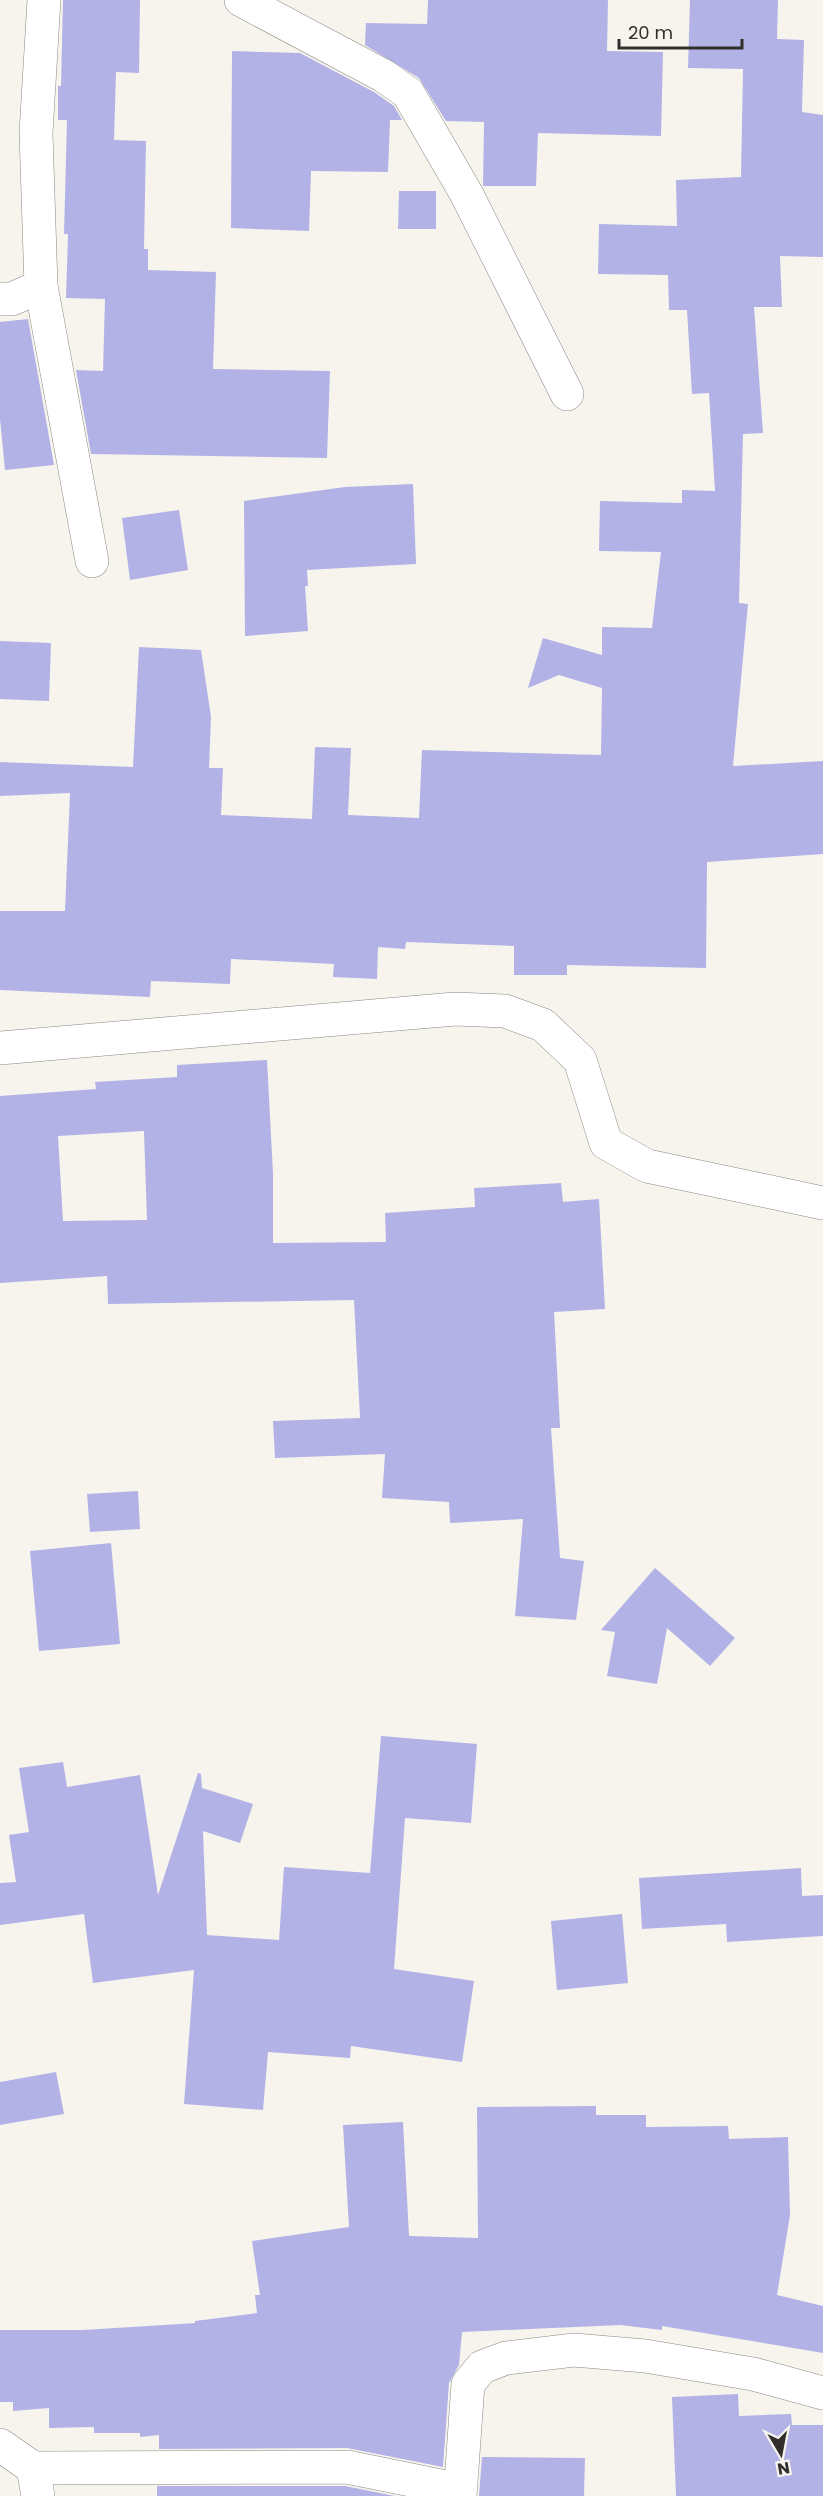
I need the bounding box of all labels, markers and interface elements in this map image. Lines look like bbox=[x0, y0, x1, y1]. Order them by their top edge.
scale bar bbox=[619, 12, 742, 50]
text: 20 m bbox=[628, 20, 673, 45]
north arrow bbox=[751, 2424, 811, 2484]
text: N bbox=[776, 2456, 791, 2481]

